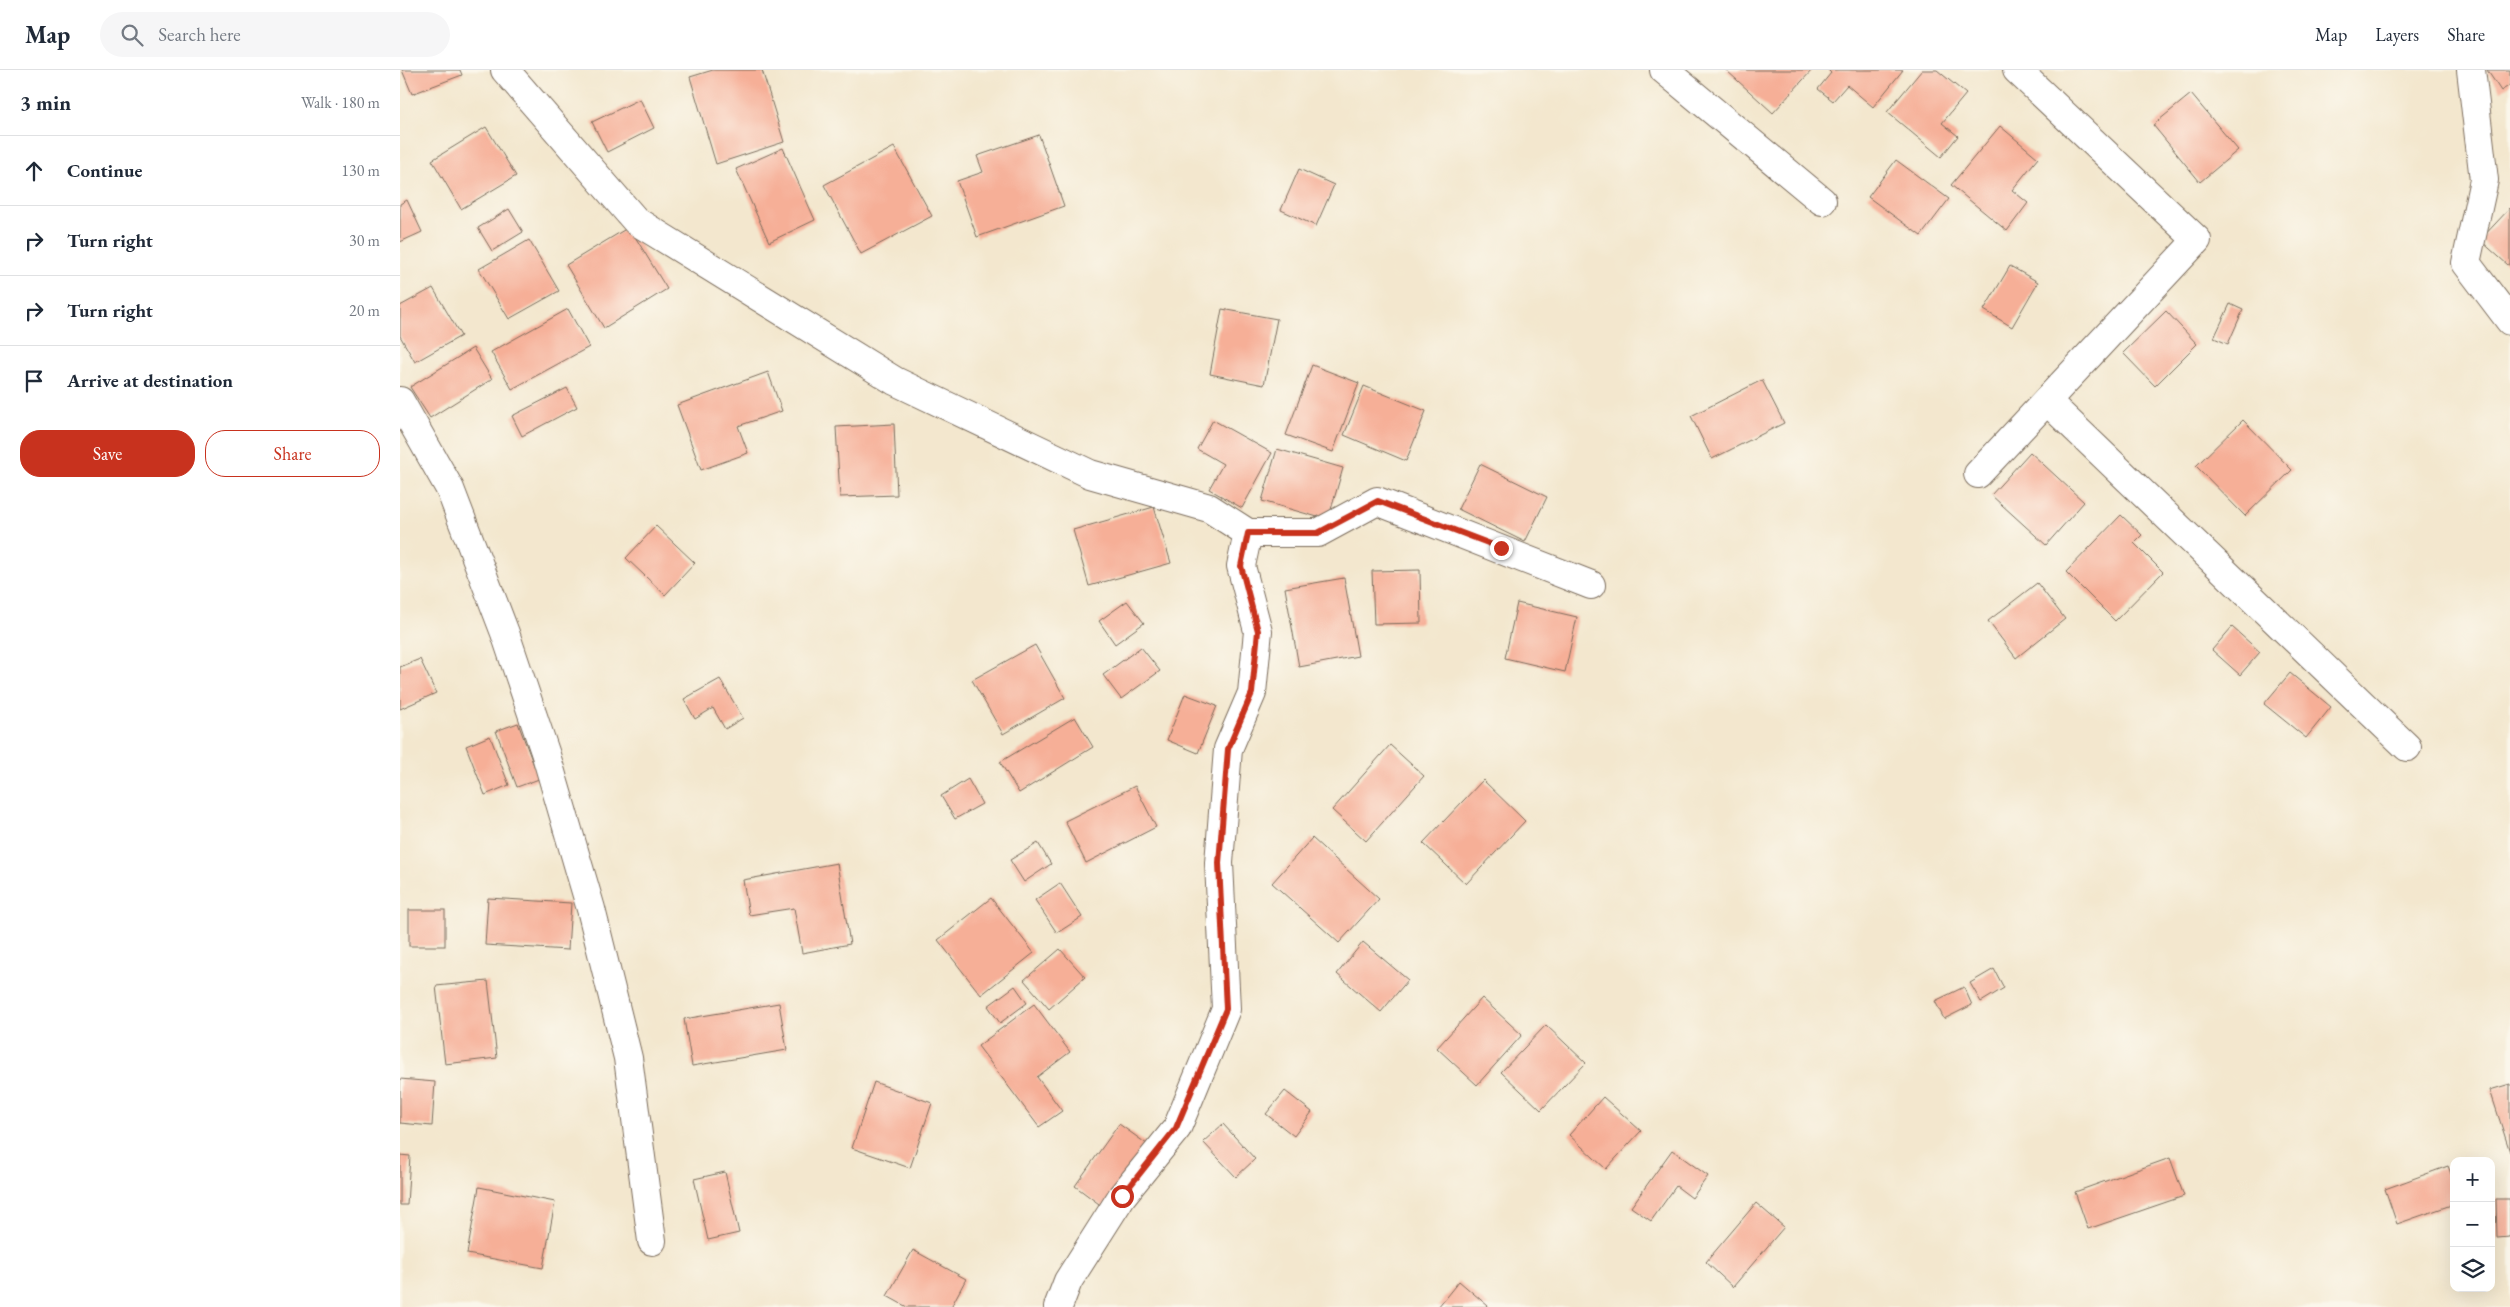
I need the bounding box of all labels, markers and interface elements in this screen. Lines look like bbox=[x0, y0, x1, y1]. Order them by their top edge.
search box bbox=[100, 12, 450, 57]
text: Map bbox=[25, 19, 70, 50]
icon: search bbox=[118, 21, 146, 49]
text: Search here bbox=[158, 22, 241, 47]
text: Map bbox=[2315, 23, 2347, 46]
text: Layers bbox=[2375, 23, 2419, 46]
text: Share bbox=[2447, 23, 2485, 46]
text: 3 min bbox=[20, 89, 71, 116]
text: Walk · 180 m bbox=[301, 92, 380, 113]
icon: ahead bbox=[20, 157, 48, 185]
text: Continue bbox=[67, 158, 142, 183]
text: 130 m bbox=[341, 160, 380, 181]
icon: right bbox=[20, 227, 48, 255]
text: Turn right bbox=[67, 228, 153, 253]
text: 30 m bbox=[349, 230, 380, 251]
icon: right bbox=[20, 297, 48, 325]
text: Turn right bbox=[67, 298, 153, 323]
text: 20 m bbox=[349, 300, 380, 321]
icon: arrive bbox=[20, 367, 48, 395]
text: Arrive at destination bbox=[67, 368, 233, 393]
button: Save bbox=[20, 430, 195, 477]
button: Share bbox=[205, 430, 380, 477]
route end bbox=[1490, 537, 1513, 560]
map controls bbox=[2450, 1157, 2495, 1292]
button: + bbox=[2450, 1157, 2495, 1202]
route start bbox=[1111, 1185, 1134, 1208]
button: − bbox=[2450, 1202, 2495, 1247]
button: layers bbox=[2450, 1247, 2495, 1292]

